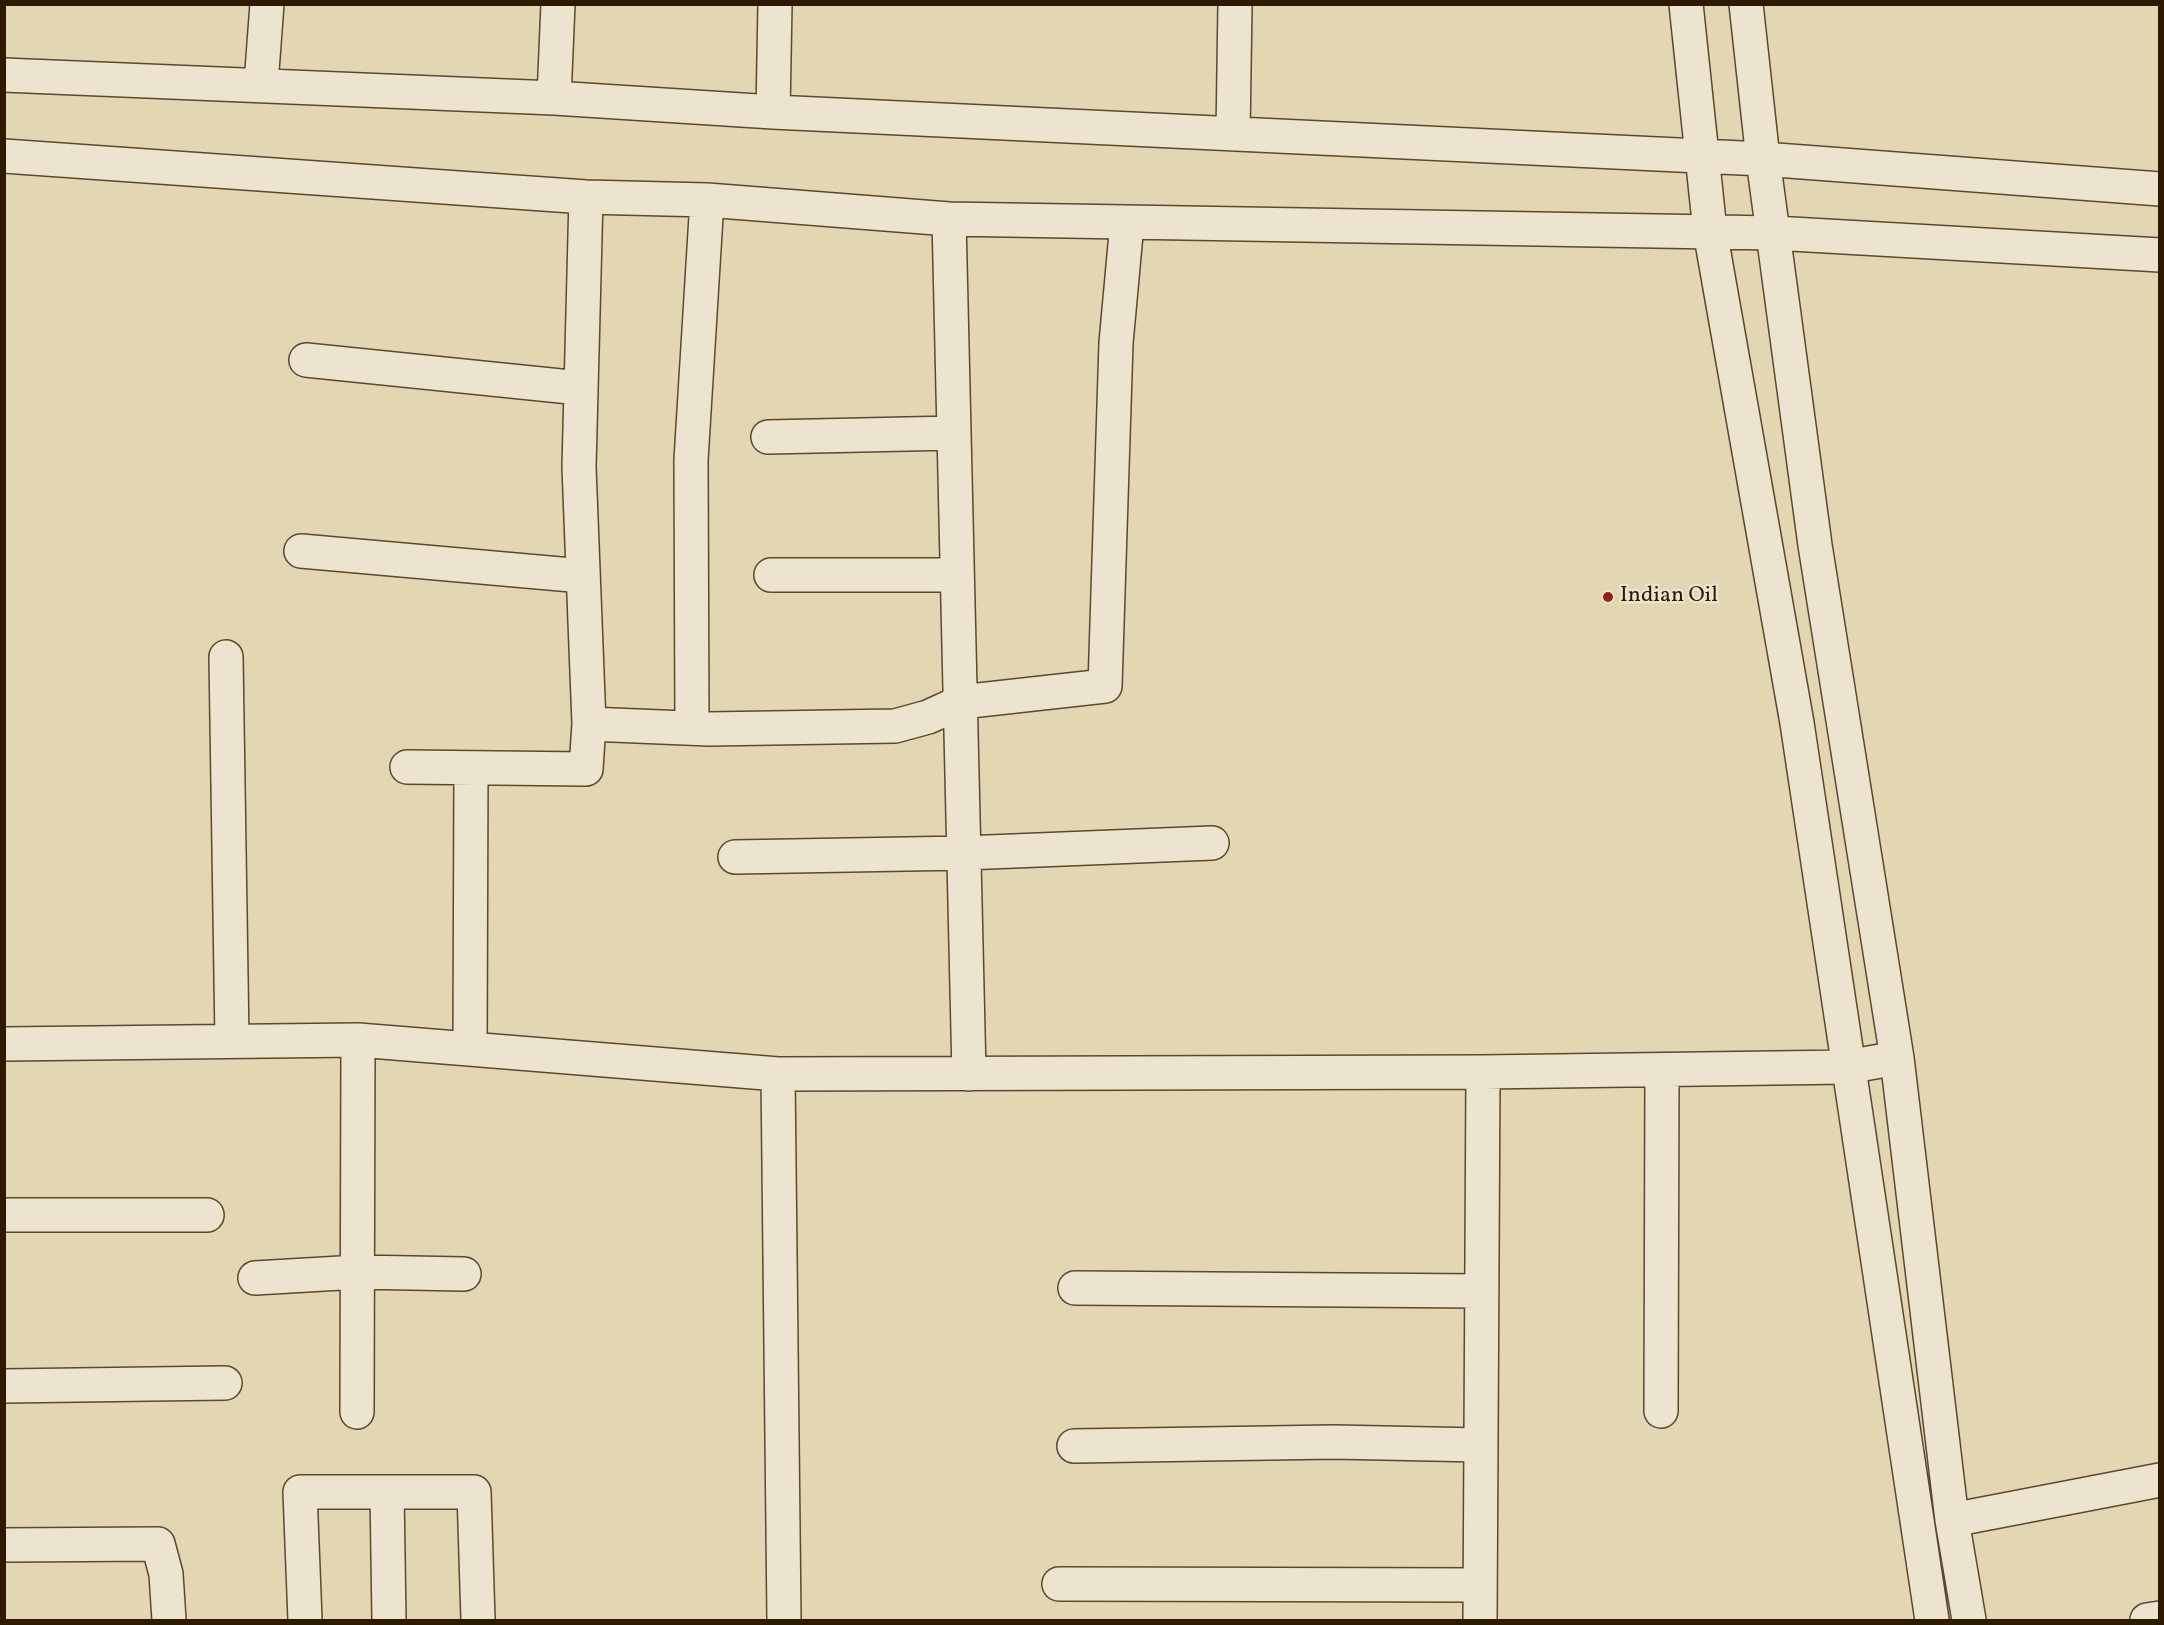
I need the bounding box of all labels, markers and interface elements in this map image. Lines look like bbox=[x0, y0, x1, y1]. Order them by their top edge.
place label: Indian Oil bbox=[1620, 584, 1718, 610]
marker: Indian Oil bbox=[1601, 590, 1615, 604]

